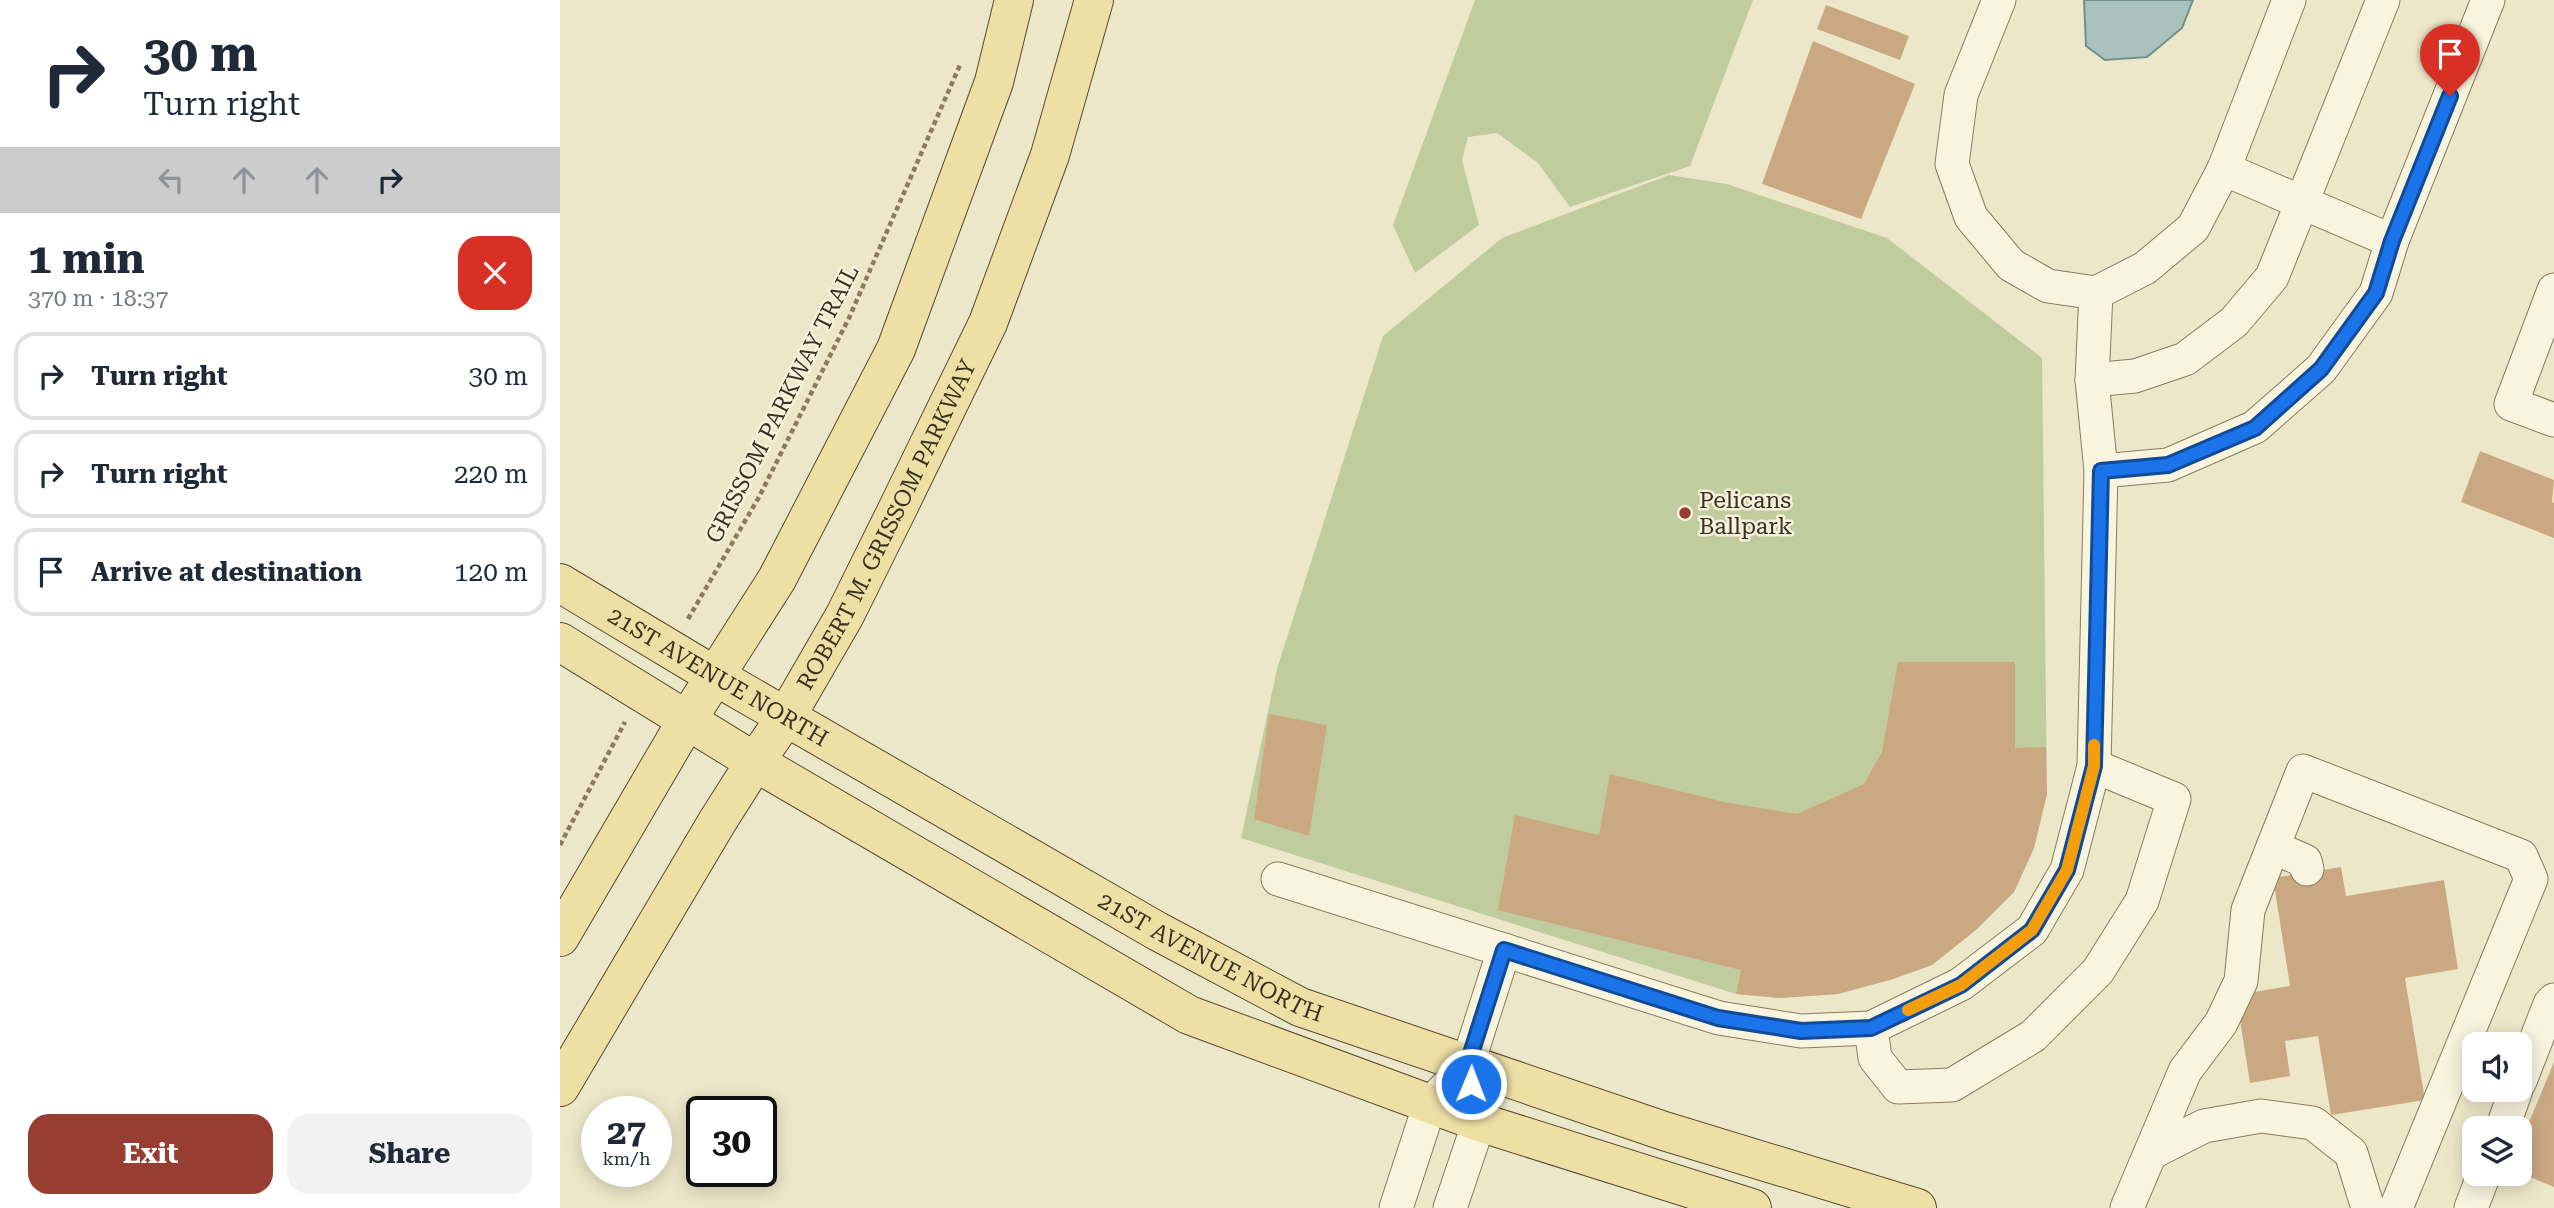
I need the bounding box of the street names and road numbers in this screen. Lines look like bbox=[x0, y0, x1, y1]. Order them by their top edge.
street label: GRISSOM PARKWAY TRAIL bbox=[700, 261, 864, 548]
street label: ROBERT M. GRISSOM PARKWAY bbox=[792, 355, 982, 695]
street label: 21ST AVENUE NORTH bbox=[603, 602, 833, 752]
street label: 21ST AVENUE NORTH bbox=[1093, 887, 1326, 1028]

